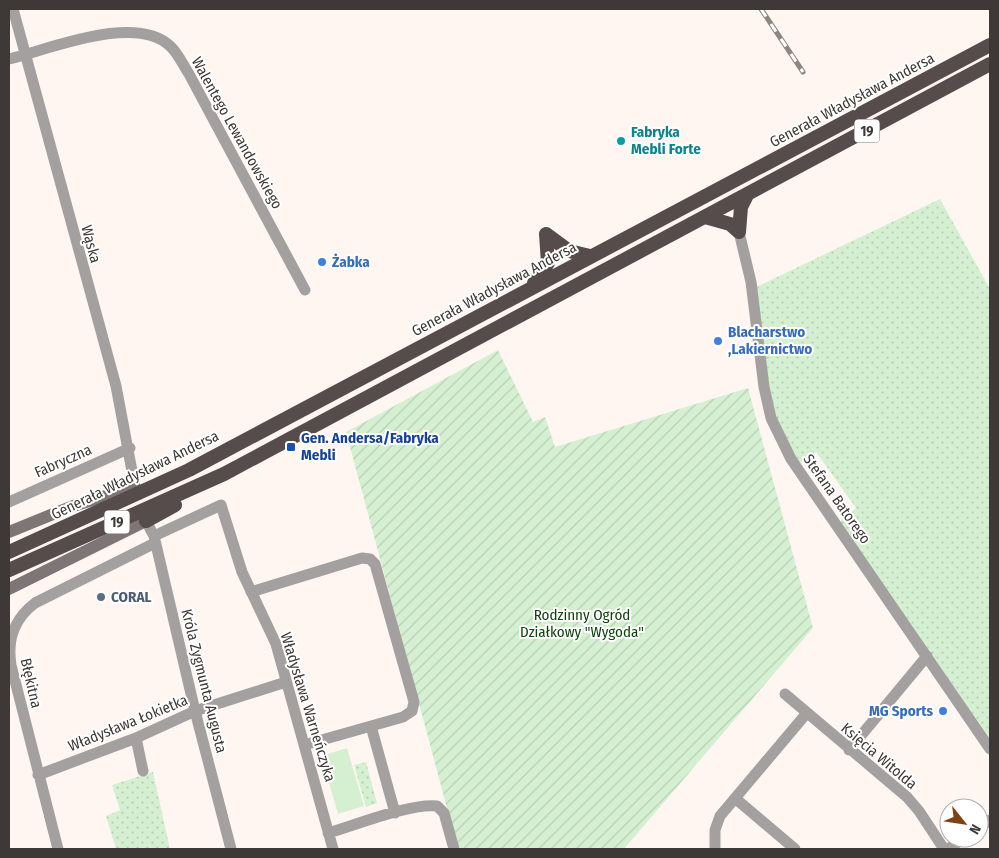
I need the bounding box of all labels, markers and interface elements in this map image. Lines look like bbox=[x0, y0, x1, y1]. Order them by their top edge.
street label: Generała Władysława Andersa bbox=[767, 49, 937, 151]
street label: Walentego Lewandowskiego bbox=[188, 54, 286, 212]
road number: 19 bbox=[854, 120, 880, 142]
place label: Fabryka Mebli Forte bbox=[631, 123, 701, 158]
marker: Fabryka Mebli Forte bbox=[615, 135, 627, 147]
street label: Wąska bbox=[77, 223, 105, 265]
street label: Generała Władysława Andersa bbox=[409, 238, 579, 340]
place label: Żabka bbox=[332, 253, 370, 271]
marker: Żabka bbox=[316, 256, 328, 268]
place label: Blacharstwo ,Lakiernictwo bbox=[728, 323, 812, 358]
marker: Blacharstwo ,Lakiernictwo bbox=[712, 335, 724, 347]
street label: Generała Władysława Andersa bbox=[48, 427, 222, 523]
place label: Gen. Andersa/Fabryka Mebli bbox=[301, 429, 439, 464]
street label: Fabryczna bbox=[32, 440, 94, 482]
marker: Gen. Andersa/Fabryka Mebli bbox=[285, 441, 297, 453]
street label: Stefana Batorego bbox=[800, 451, 875, 547]
road number: 19 bbox=[104, 511, 130, 534]
place label: CORAL bbox=[111, 588, 152, 606]
marker: CORAL bbox=[95, 591, 107, 603]
park label: Rodzinny Ogród Działkowy "Wygoda" bbox=[520, 606, 644, 641]
street label: Króla Zygmunta Augusta bbox=[177, 607, 231, 755]
street label: Władysława Warneńczyka bbox=[277, 630, 339, 784]
street label: Błękitna bbox=[17, 656, 45, 710]
street label: Władysława Łokietka bbox=[66, 691, 190, 755]
place label: MG Sports bbox=[869, 702, 933, 720]
marker: MG Sports bbox=[937, 705, 949, 717]
street label: Księcia Witolda bbox=[837, 719, 921, 793]
north arrow bbox=[939, 798, 989, 848]
text: N bbox=[965, 821, 984, 837]

